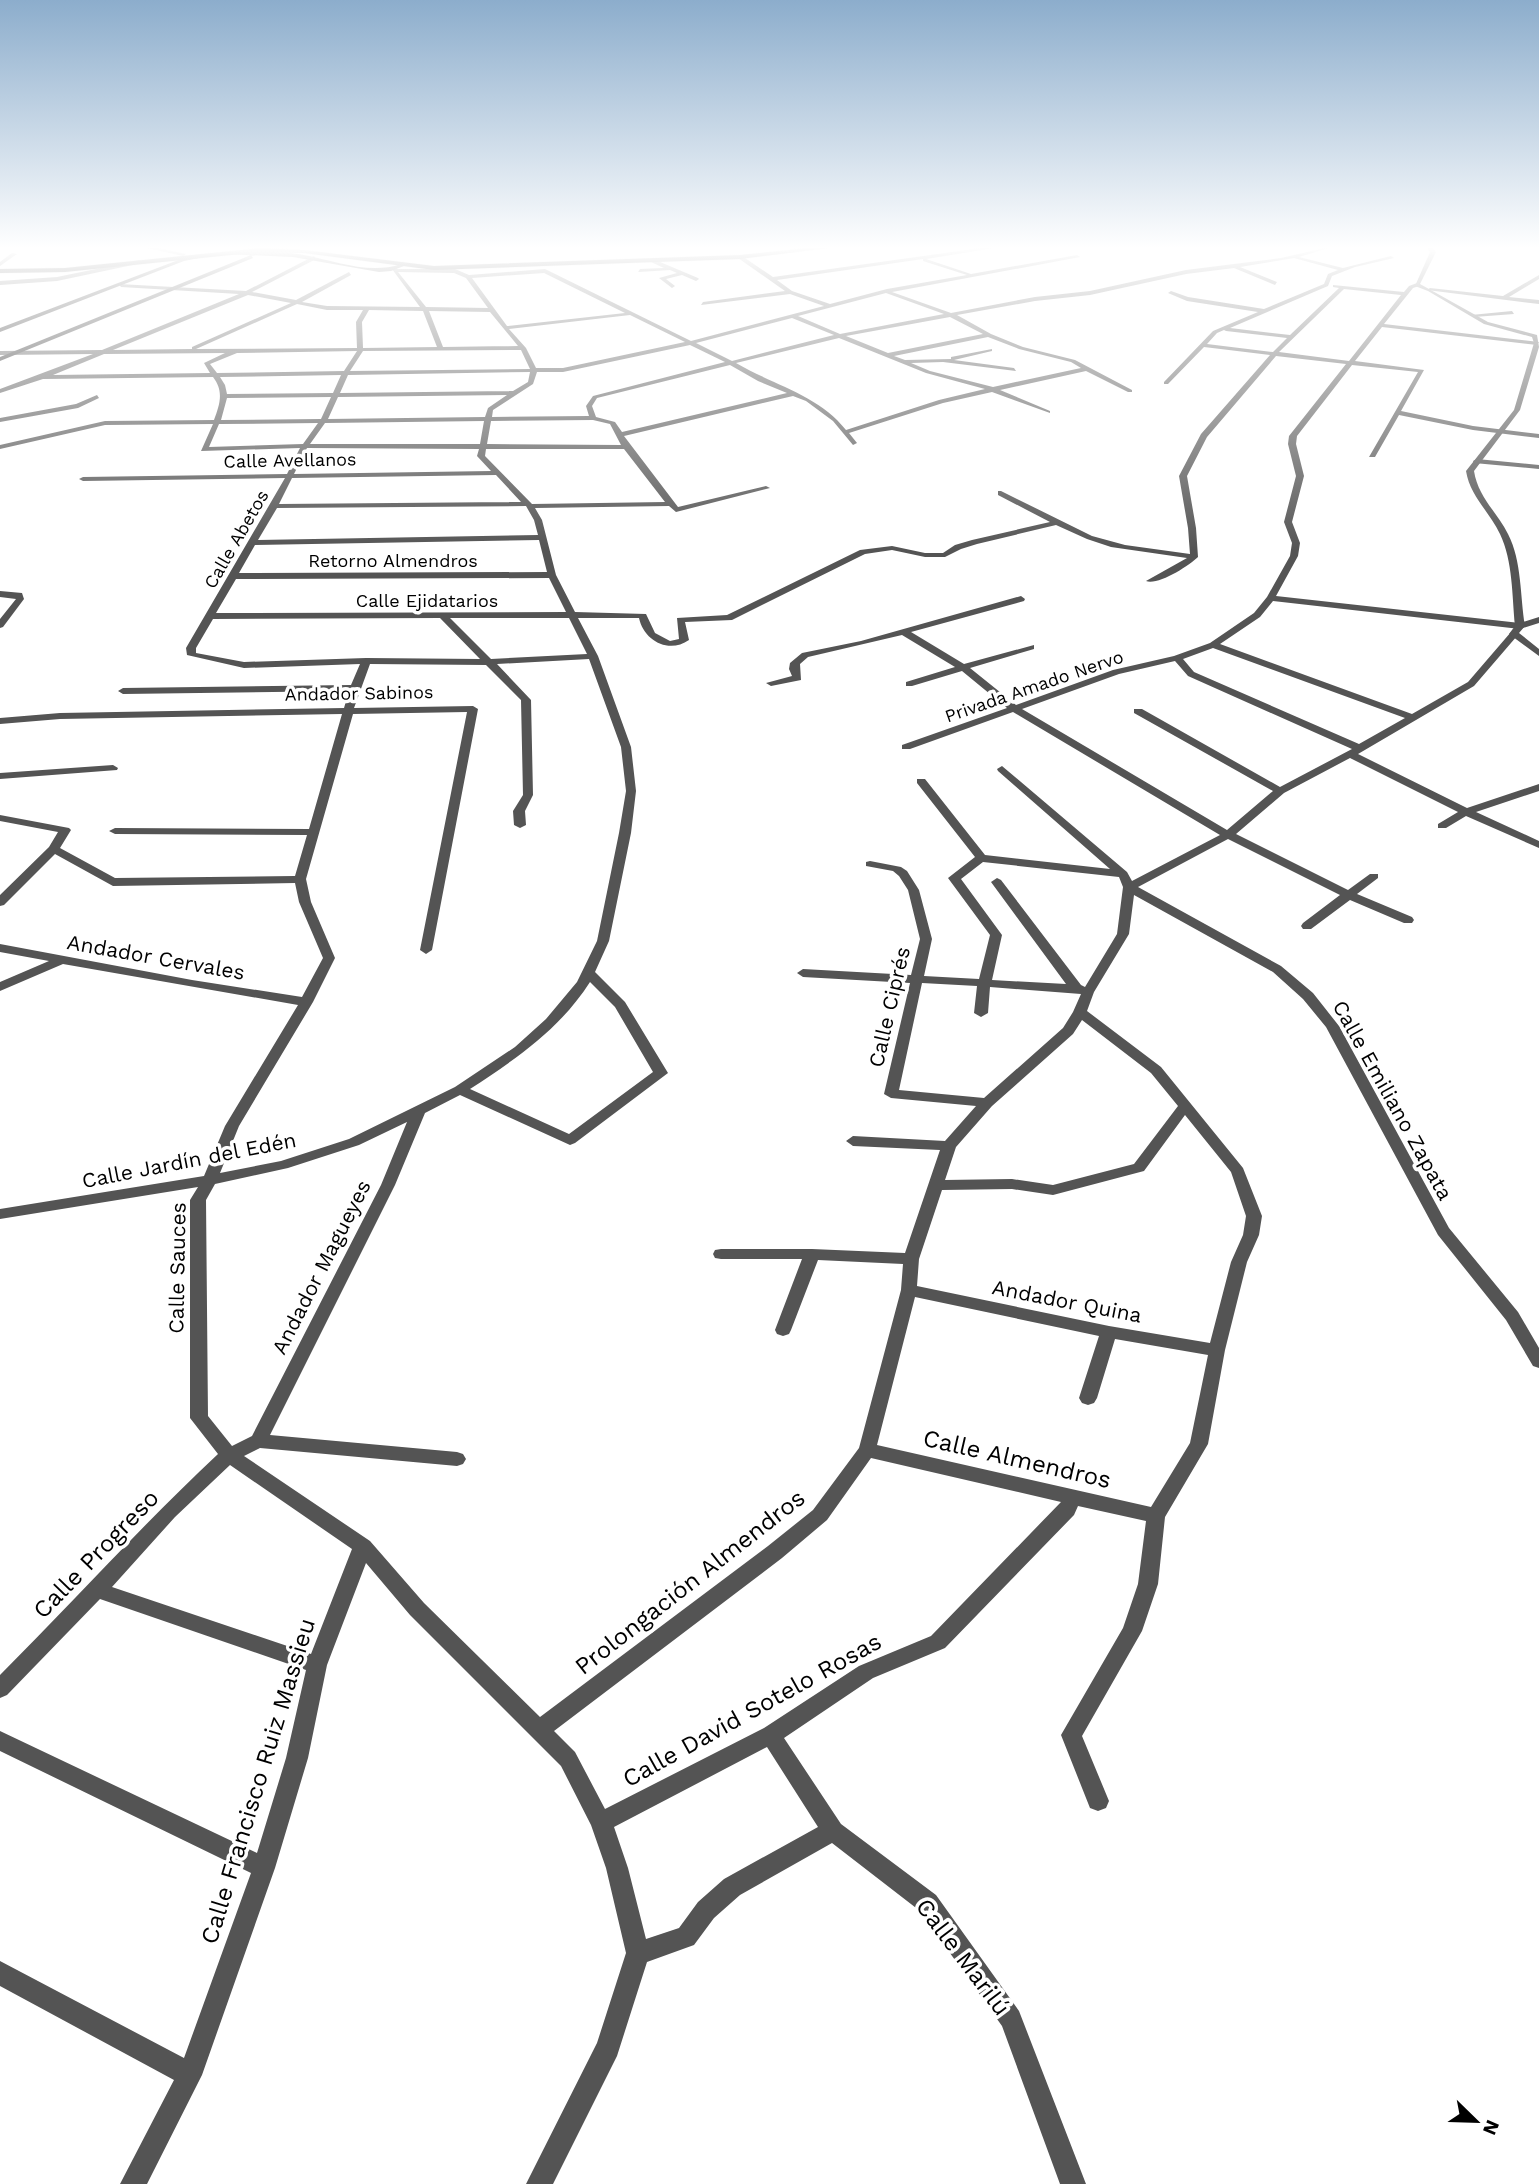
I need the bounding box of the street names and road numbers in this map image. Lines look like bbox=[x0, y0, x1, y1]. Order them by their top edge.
street label: Calle Avellanos bbox=[223, 448, 357, 472]
street label: Calle Abetos bbox=[199, 486, 273, 592]
street label: Retorno Almendros bbox=[308, 550, 478, 571]
street label: Calle Ejidatarios bbox=[356, 590, 498, 611]
street label: Privada Amado Nervo bbox=[942, 646, 1126, 726]
street label: Andador Sabinos bbox=[284, 681, 434, 705]
street label: Andador Cervales bbox=[65, 929, 247, 985]
street label: Calle Ciprés bbox=[863, 944, 915, 1070]
street label: Calle Emiliano Zapata bbox=[1328, 996, 1458, 1204]
street label: Calle Jardín del Edén bbox=[80, 1127, 298, 1193]
street label: Andador Magueyes bbox=[266, 1176, 376, 1358]
street label: Calle Sauces bbox=[163, 1202, 191, 1334]
street label: Andador Quina bbox=[990, 1274, 1144, 1328]
street label: Calle Almendros bbox=[920, 1424, 1114, 1494]
street label: Calle Progreso bbox=[27, 1484, 165, 1624]
street label: Prolongación Almendros bbox=[569, 1484, 811, 1680]
street label: Calle Francisco Ruiz Massieu bbox=[195, 1615, 321, 1947]
street label: Calle David Sotelo Rosas bbox=[618, 1627, 886, 1793]
street label: Calle Marilú bbox=[910, 1893, 1016, 2021]

